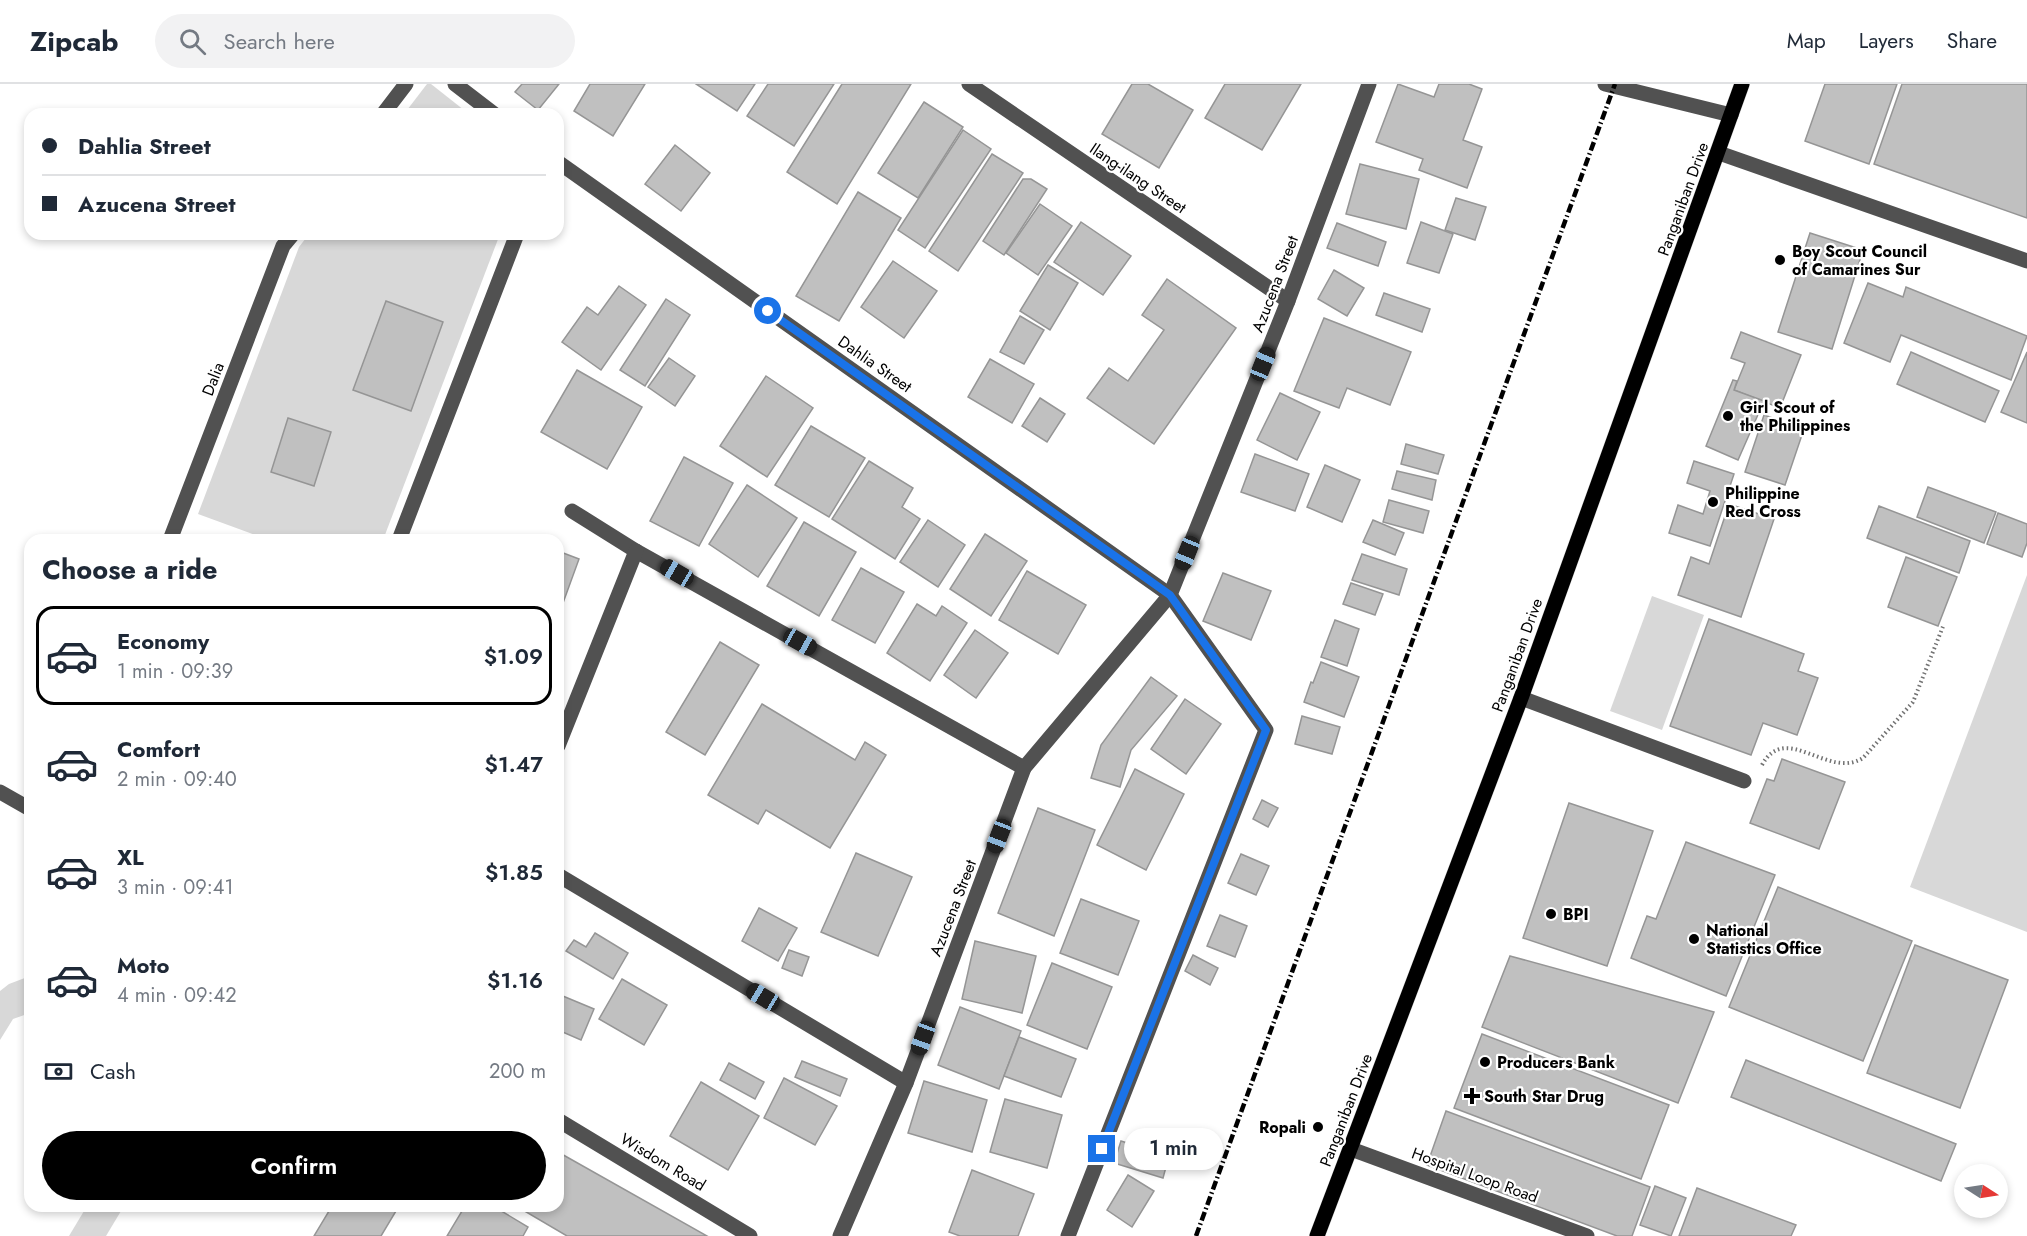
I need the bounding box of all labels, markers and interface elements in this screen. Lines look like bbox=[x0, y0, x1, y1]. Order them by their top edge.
search box bbox=[155, 14, 575, 68]
text: Zipcab bbox=[30, 21, 119, 62]
icon: search bbox=[176, 25, 209, 58]
text: Search here bbox=[224, 25, 335, 57]
text: Map bbox=[1787, 26, 1826, 56]
text: Layers bbox=[1859, 26, 1914, 56]
text: Share bbox=[1947, 26, 1997, 56]
text: Dahlia Street bbox=[78, 130, 211, 162]
street label: Ilang-ilang Street bbox=[1085, 137, 1191, 219]
street label: Panganiban Drive bbox=[1652, 139, 1714, 259]
text: Azucena Street bbox=[78, 188, 235, 220]
street label: Azucena Street bbox=[1246, 232, 1304, 336]
place label: Boy Scout Council of Camarines Sur bbox=[1792, 240, 1927, 281]
marker: Boy Scout Council of Camarines Sur bbox=[1773, 253, 1787, 267]
route start bbox=[754, 297, 781, 324]
street label: Dahlia Street bbox=[833, 330, 917, 398]
car bbox=[1248, 344, 1278, 384]
street label: Dalia bbox=[196, 359, 230, 399]
place label: Girl Scout of the Philippines bbox=[1740, 396, 1850, 437]
marker: Girl Scout of the Philippines bbox=[1721, 409, 1735, 423]
place label: Philippine Red Cross bbox=[1725, 482, 1801, 523]
marker: Philippine Red Cross bbox=[1706, 495, 1720, 509]
car bbox=[1172, 533, 1202, 573]
text: Choose a ride bbox=[42, 550, 217, 589]
car bbox=[657, 556, 697, 590]
street label: Panganiban Drive bbox=[1486, 595, 1548, 715]
text: Economy bbox=[117, 625, 209, 657]
car bbox=[780, 625, 820, 659]
icon: car bbox=[45, 629, 99, 683]
text: $1.09 bbox=[484, 640, 543, 672]
text: 1 min · 09:39 bbox=[117, 657, 233, 686]
text: Comfort bbox=[117, 733, 200, 765]
icon: car bbox=[45, 737, 99, 791]
text: $1.47 bbox=[485, 748, 543, 780]
text: 2 min · 09:40 bbox=[117, 765, 237, 794]
car bbox=[984, 816, 1014, 856]
text: XL bbox=[117, 841, 144, 873]
icon: car bbox=[45, 845, 99, 899]
text: $1.85 bbox=[485, 856, 543, 888]
street label: Azucena Street bbox=[924, 856, 982, 960]
text: 3 min · 09:41 bbox=[117, 873, 233, 902]
place label: BPI bbox=[1563, 903, 1589, 926]
marker: BPI bbox=[1544, 907, 1558, 921]
place label: National Statistics Office bbox=[1706, 919, 1822, 960]
marker: National Statistics Office bbox=[1687, 932, 1701, 946]
text: Moto bbox=[117, 949, 170, 981]
icon: car bbox=[45, 953, 99, 1007]
text: $1.16 bbox=[487, 964, 543, 996]
car bbox=[743, 980, 783, 1014]
text: 4 min · 09:42 bbox=[117, 981, 237, 1010]
car bbox=[908, 1018, 938, 1058]
street label: Panganiban Drive bbox=[1314, 1050, 1378, 1170]
place label: Producers Bank bbox=[1497, 1051, 1616, 1074]
icon: cash bbox=[42, 1055, 75, 1088]
text: Cash bbox=[90, 1055, 136, 1087]
marker: Producers Bank bbox=[1478, 1055, 1492, 1069]
text: 200 m bbox=[489, 1057, 546, 1086]
place label: South Star Drug bbox=[1484, 1085, 1604, 1108]
marker: South Star Drug bbox=[1465, 1089, 1479, 1103]
place label: Ropali bbox=[1259, 1116, 1306, 1139]
marker: Ropali bbox=[1311, 1120, 1325, 1134]
street label: Wisdom Road bbox=[616, 1127, 710, 1197]
callout: 1 min bbox=[1123, 1128, 1222, 1170]
button: Confirm bbox=[42, 1131, 546, 1200]
text: 1 min bbox=[1149, 1134, 1198, 1163]
route end bbox=[1088, 1135, 1115, 1162]
street label: Hospital Loop Road bbox=[1409, 1141, 1541, 1209]
north arrow bbox=[1954, 1164, 2008, 1218]
map controls bbox=[1954, 1164, 2008, 1218]

